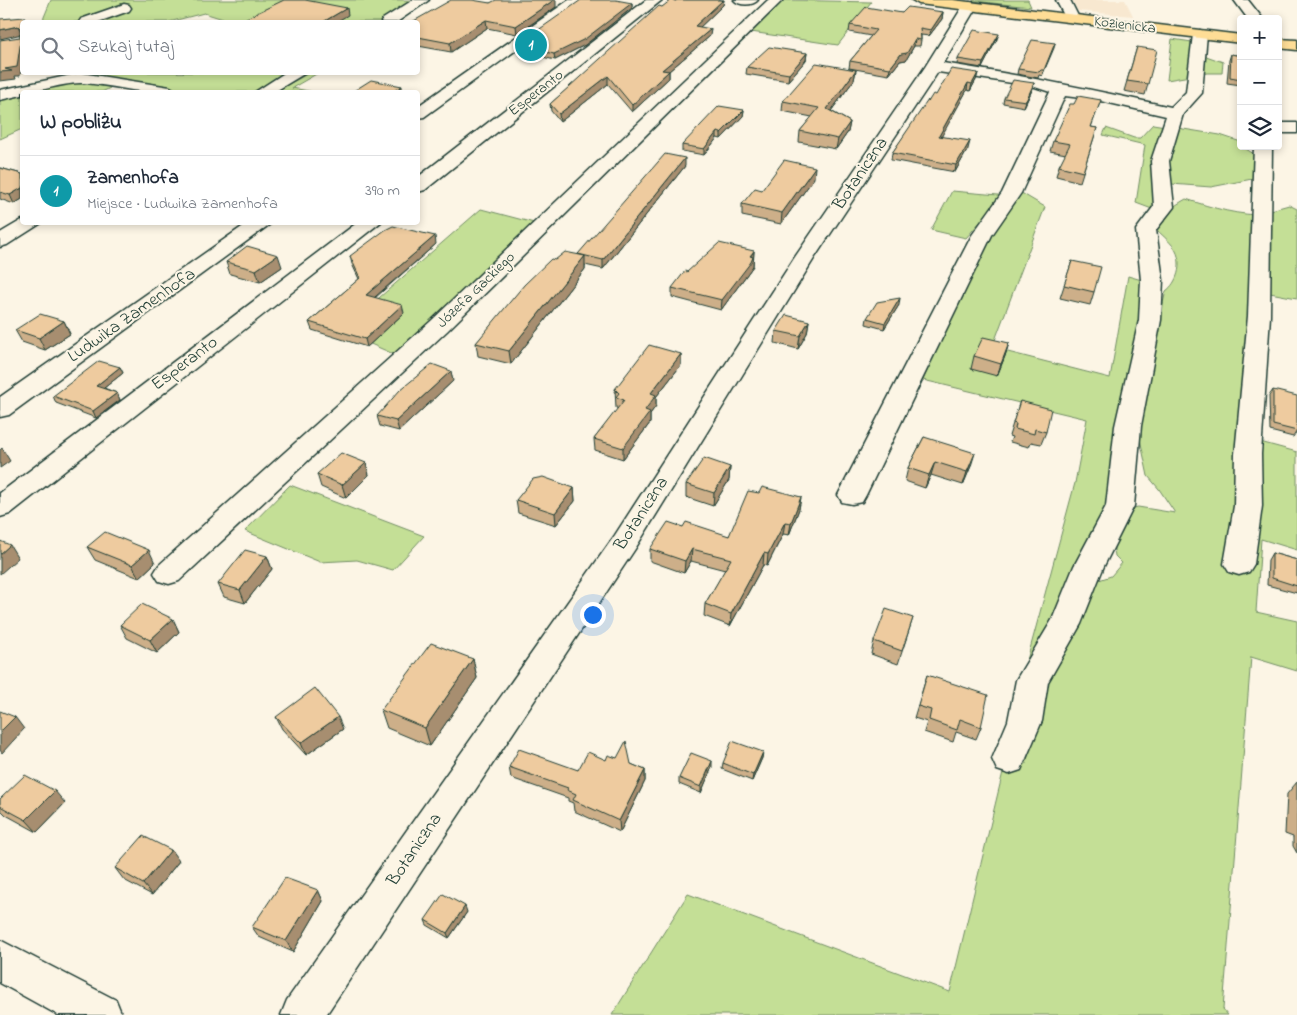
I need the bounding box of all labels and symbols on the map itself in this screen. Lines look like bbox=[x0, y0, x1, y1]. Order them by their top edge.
street label: Kozienicka bbox=[1093, 10, 1157, 40]
pin: 1 bbox=[515, 26, 547, 64]
street label: Esperanto bbox=[504, 64, 568, 122]
street label: Botaniczna bbox=[826, 132, 895, 217]
street label: Józefa Gackiego bbox=[432, 247, 521, 334]
street label: Ludwika Zamenhofa bbox=[63, 262, 201, 370]
street label: Esperanto bbox=[146, 330, 224, 398]
street label: Botaniczna bbox=[608, 472, 676, 557]
your location bbox=[580, 602, 606, 628]
street label: Botaniczna bbox=[380, 808, 449, 893]

